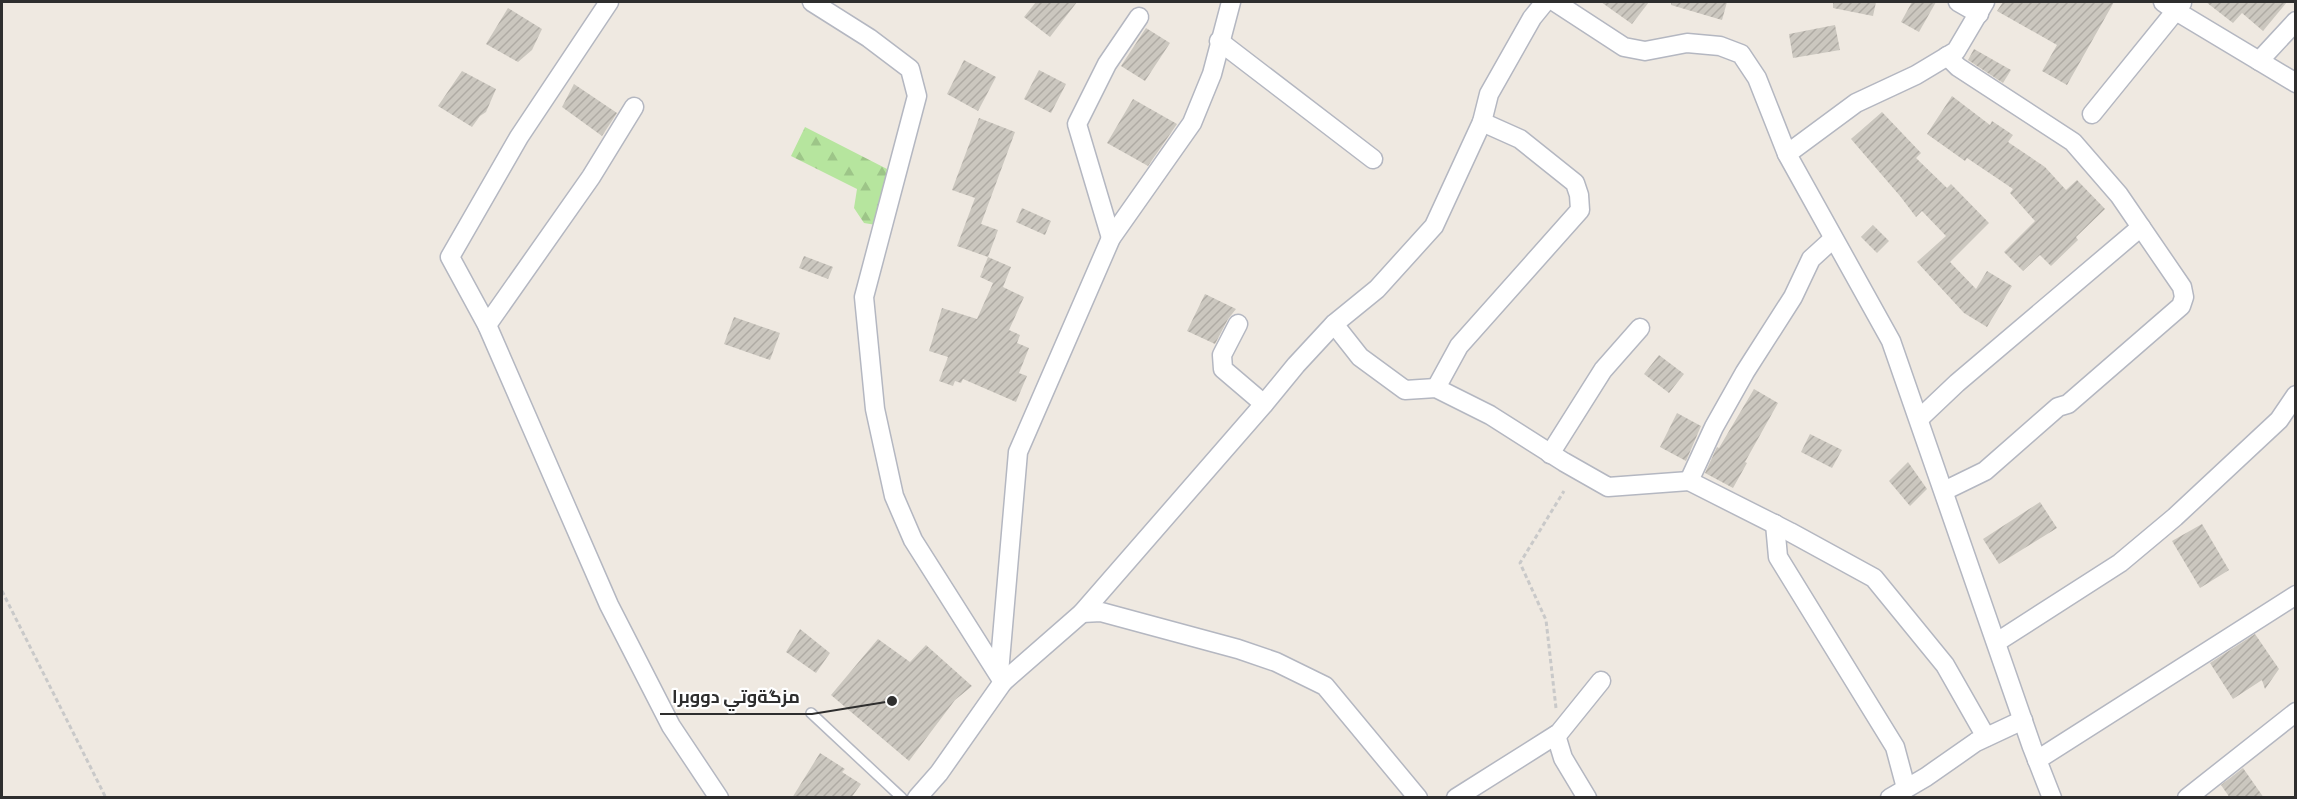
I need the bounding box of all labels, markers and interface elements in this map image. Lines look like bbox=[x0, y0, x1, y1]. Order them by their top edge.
callout: مزگةوتي دووبرا bbox=[660, 678, 812, 714]
text: مزگةوتي دووبرا bbox=[672, 685, 800, 712]

